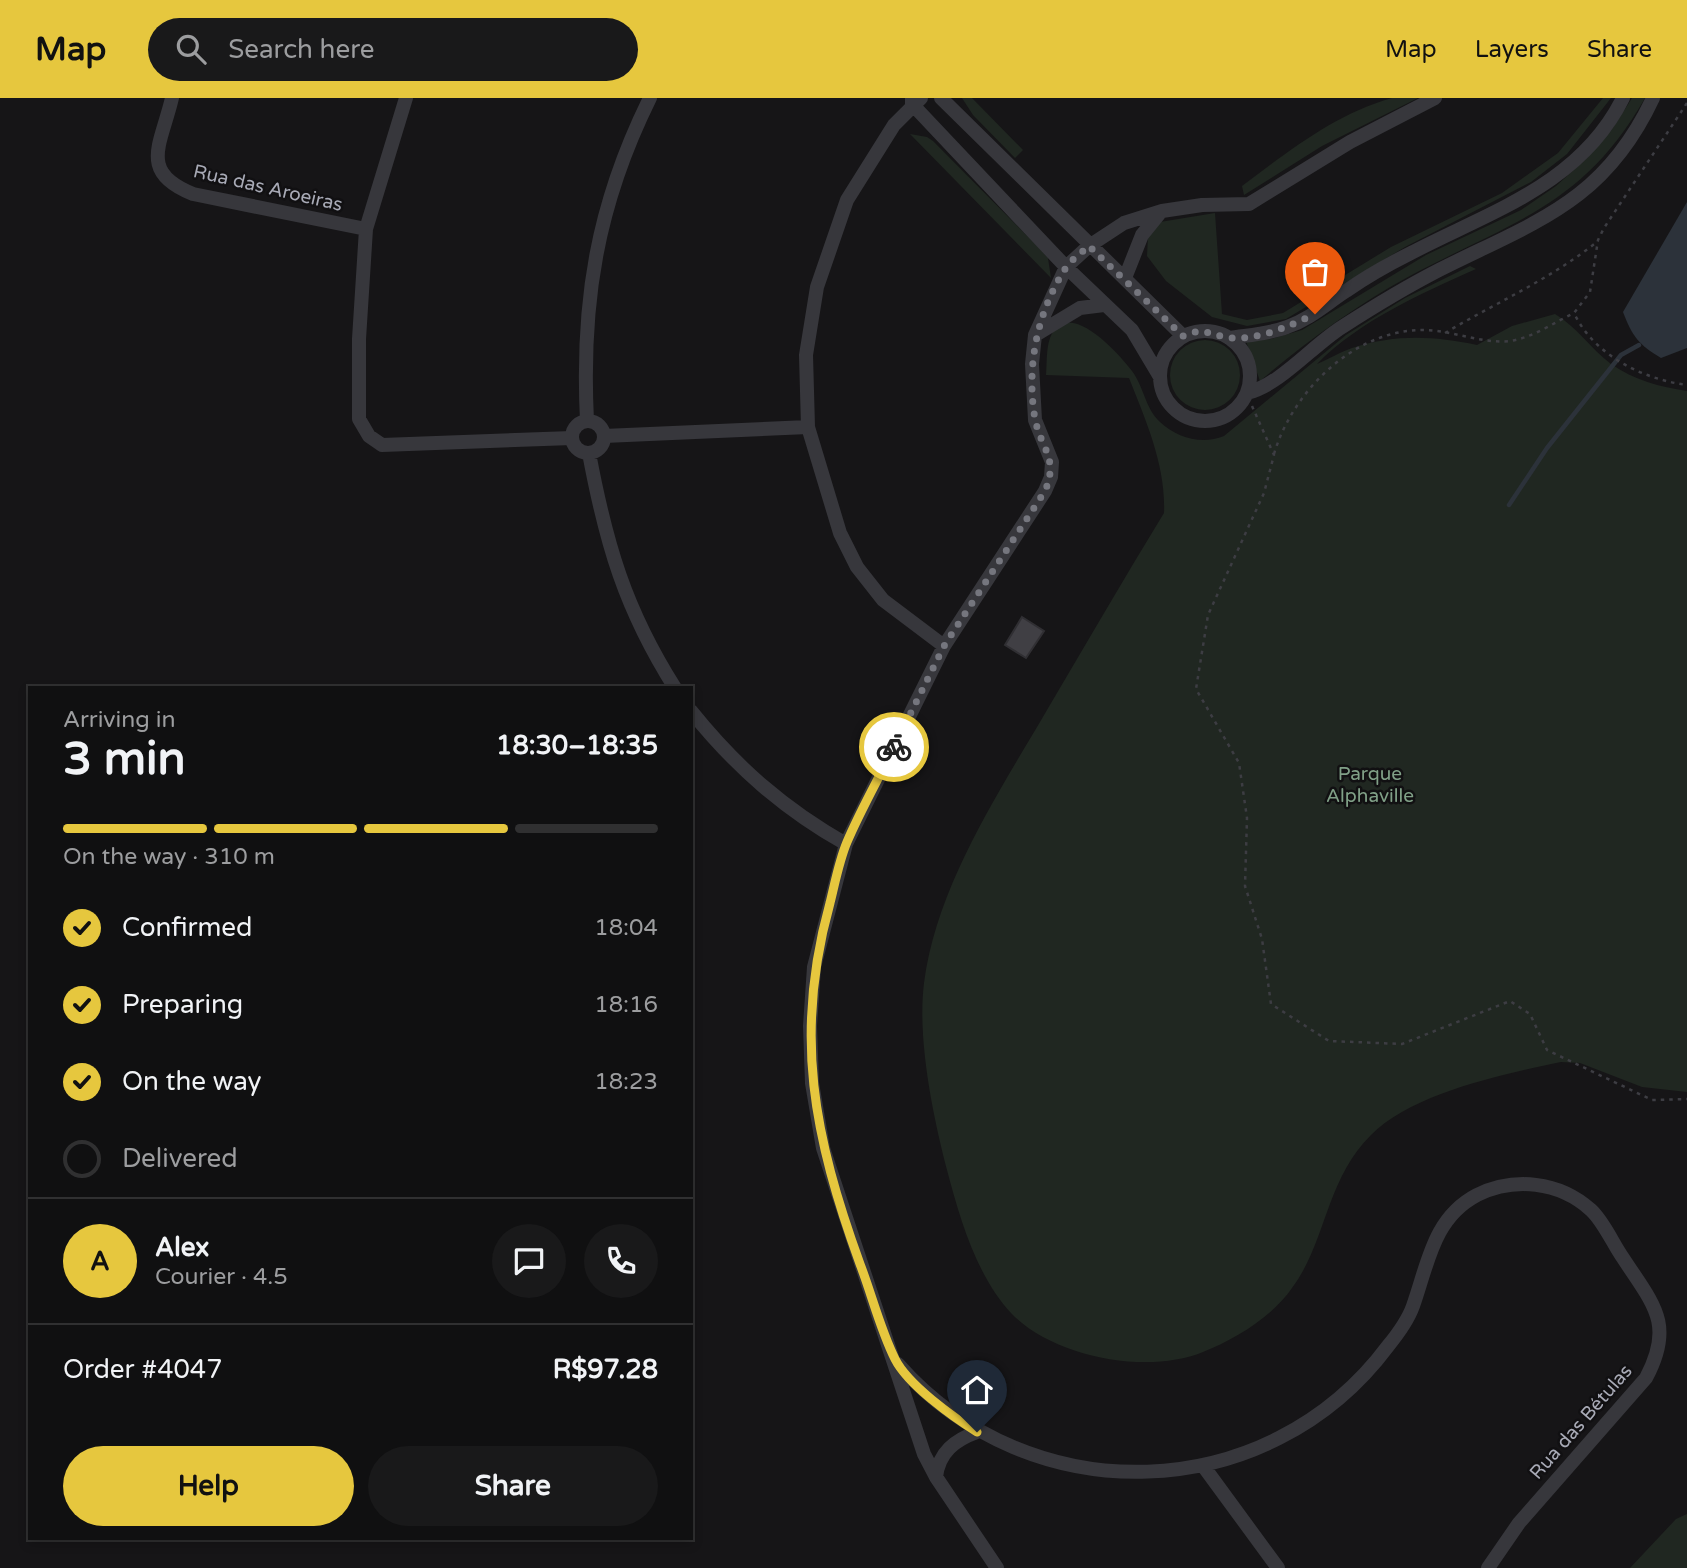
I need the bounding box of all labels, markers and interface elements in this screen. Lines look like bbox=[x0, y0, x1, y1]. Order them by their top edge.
search box bbox=[148, 18, 638, 81]
text: Map bbox=[35, 30, 106, 69]
icon: search bbox=[172, 30, 210, 68]
text: Search here bbox=[228, 34, 374, 65]
text: Map bbox=[1385, 35, 1437, 64]
text: Layers bbox=[1475, 35, 1549, 64]
text: Share bbox=[1587, 35, 1652, 64]
street label: Rua das Aroeiras bbox=[191, 160, 345, 216]
pin bbox=[1285, 242, 1345, 314]
icon: bag bbox=[1296, 253, 1334, 291]
text: Arriving in bbox=[63, 706, 176, 734]
courier bbox=[859, 712, 929, 782]
icon: bike bbox=[875, 728, 913, 766]
text: 18:30–18:35 bbox=[496, 730, 658, 761]
text: 3 min bbox=[63, 732, 186, 787]
park label: Parque Alphaville bbox=[1326, 763, 1414, 807]
text: On the way · 310 m bbox=[63, 843, 275, 871]
icon: check bbox=[63, 909, 101, 947]
text: Confirmed bbox=[122, 912, 252, 943]
text: 18:04 bbox=[594, 914, 658, 942]
icon: check bbox=[63, 986, 101, 1024]
text: Preparing bbox=[122, 989, 243, 1020]
text: 18:16 bbox=[594, 991, 658, 1019]
icon: check bbox=[63, 1063, 101, 1101]
text: On the way bbox=[122, 1066, 262, 1097]
text: 18:23 bbox=[594, 1068, 658, 1096]
text: Delivered bbox=[122, 1143, 238, 1174]
button: chat bbox=[492, 1224, 566, 1298]
button: phone bbox=[584, 1224, 658, 1298]
text: Alex bbox=[155, 1232, 209, 1263]
text: A bbox=[90, 1246, 110, 1277]
text: Courier · 4.5 bbox=[155, 1263, 288, 1291]
text: Order #4047 bbox=[63, 1354, 223, 1385]
text: R$97.28 bbox=[553, 1354, 658, 1385]
pin bbox=[947, 1360, 1007, 1432]
street label: Rua das Bétulas bbox=[1525, 1360, 1637, 1484]
icon: home bbox=[958, 1371, 996, 1409]
button: Help bbox=[63, 1446, 354, 1526]
button: Share bbox=[368, 1446, 658, 1526]

